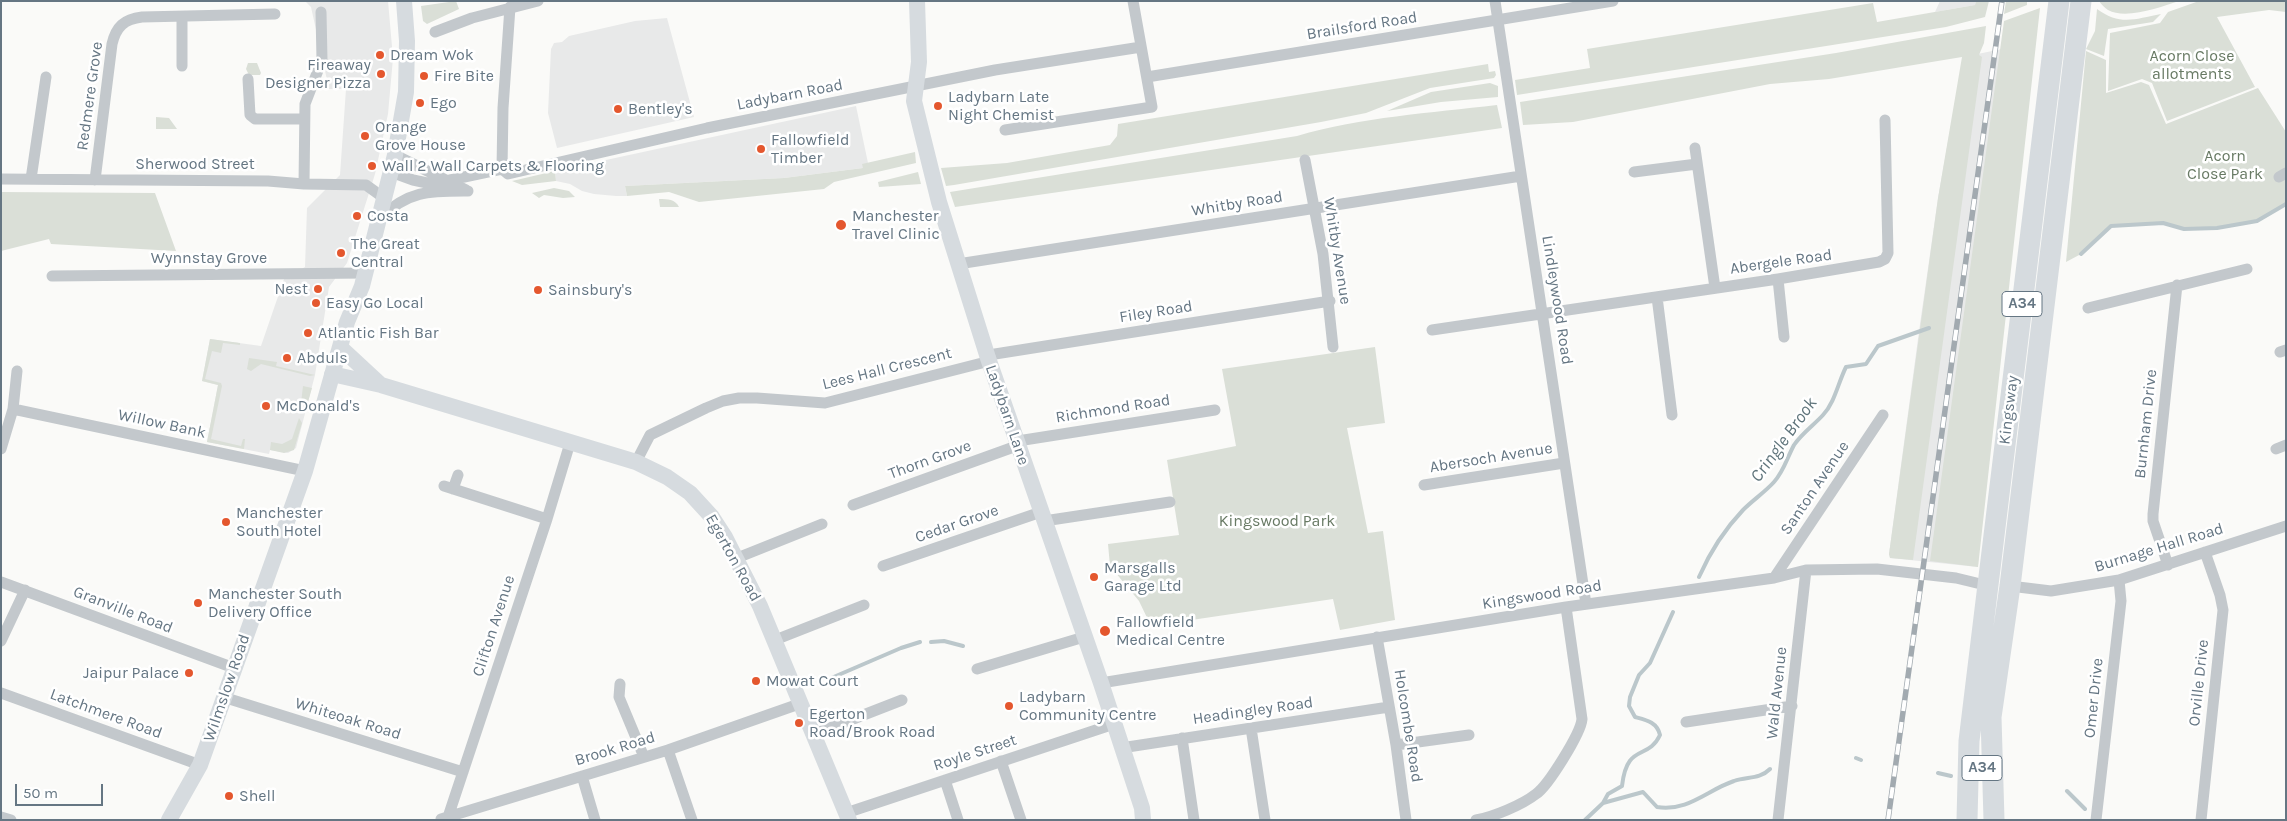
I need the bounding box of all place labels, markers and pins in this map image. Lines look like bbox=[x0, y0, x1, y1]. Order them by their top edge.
place label: Dream Wok bbox=[390, 45, 474, 65]
marker: Dream Wok bbox=[374, 49, 386, 61]
place label: Fireaway Designer Pizza bbox=[265, 55, 371, 93]
place label: Fire Bite bbox=[434, 66, 494, 86]
marker: Fireaway Designer Pizza bbox=[375, 68, 387, 80]
marker: Fire Bite bbox=[418, 70, 430, 82]
place label: Ladybarn Late Night Chemist bbox=[948, 87, 1054, 125]
place label: Ego bbox=[430, 93, 457, 113]
marker: Ego bbox=[414, 97, 426, 109]
place label: Bentley's bbox=[628, 99, 693, 119]
marker: Ladybarn Late Night Chemist bbox=[932, 100, 944, 112]
marker: Bentley's bbox=[612, 103, 624, 115]
place label: Orange Grove House bbox=[375, 117, 466, 155]
marker: Orange Grove House bbox=[359, 130, 371, 142]
place label: Fallowfield Timber bbox=[771, 130, 850, 168]
marker: Fallowfield Timber bbox=[755, 143, 767, 155]
place label: Wall 2 Wall Carpets & Flooring bbox=[382, 156, 604, 176]
marker: Wall 2 Wall Carpets & Flooring bbox=[366, 160, 378, 172]
place label: Costa bbox=[367, 206, 409, 226]
place label: Manchester Travel Clinic bbox=[852, 206, 940, 244]
marker: Costa bbox=[351, 210, 363, 222]
marker: Manchester Travel Clinic bbox=[834, 218, 848, 232]
place label: The Great Central bbox=[351, 234, 420, 272]
marker: The Great Central bbox=[335, 247, 347, 259]
place label: Nest bbox=[274, 279, 308, 299]
place label: Sainsbury's bbox=[548, 280, 632, 300]
marker: Nest bbox=[312, 283, 324, 295]
marker: Sainsbury's bbox=[532, 284, 544, 296]
place label: Easy Go Local bbox=[326, 293, 424, 313]
marker: Easy Go Local bbox=[310, 297, 322, 309]
place label: Atlantic Fish Bar bbox=[318, 323, 439, 343]
marker: Atlantic Fish Bar bbox=[302, 327, 314, 339]
place label: Abduls bbox=[297, 348, 348, 368]
marker: Abduls bbox=[281, 352, 293, 364]
place label: McDonald's bbox=[276, 396, 360, 416]
marker: McDonald's bbox=[260, 400, 272, 412]
place label: Manchester South Hotel bbox=[236, 503, 323, 541]
marker: Manchester South Hotel bbox=[220, 516, 232, 528]
place label: Marsgalls Garage Ltd bbox=[1104, 558, 1182, 596]
marker: Marsgalls Garage Ltd bbox=[1088, 571, 1100, 583]
place label: Manchester South Delivery Office bbox=[208, 584, 342, 622]
marker: Manchester South Delivery Office bbox=[192, 597, 204, 609]
place label: Fallowfield Medical Centre bbox=[1116, 612, 1225, 650]
marker: Fallowfield Medical Centre bbox=[1098, 624, 1112, 638]
place label: Jaipur Palace bbox=[83, 663, 179, 683]
marker: Jaipur Palace bbox=[183, 667, 195, 679]
place label: Mowat Court bbox=[766, 671, 859, 691]
marker: Mowat Court bbox=[750, 675, 762, 687]
place label: Ladybarn Community Centre bbox=[1019, 687, 1157, 725]
marker: Ladybarn Community Centre bbox=[1003, 700, 1015, 712]
place label: Egerton Road/Brook Road bbox=[809, 704, 936, 742]
marker: Egerton Road/Brook Road bbox=[793, 717, 805, 729]
place label: Shell bbox=[239, 786, 276, 806]
marker: Shell bbox=[223, 790, 235, 802]

